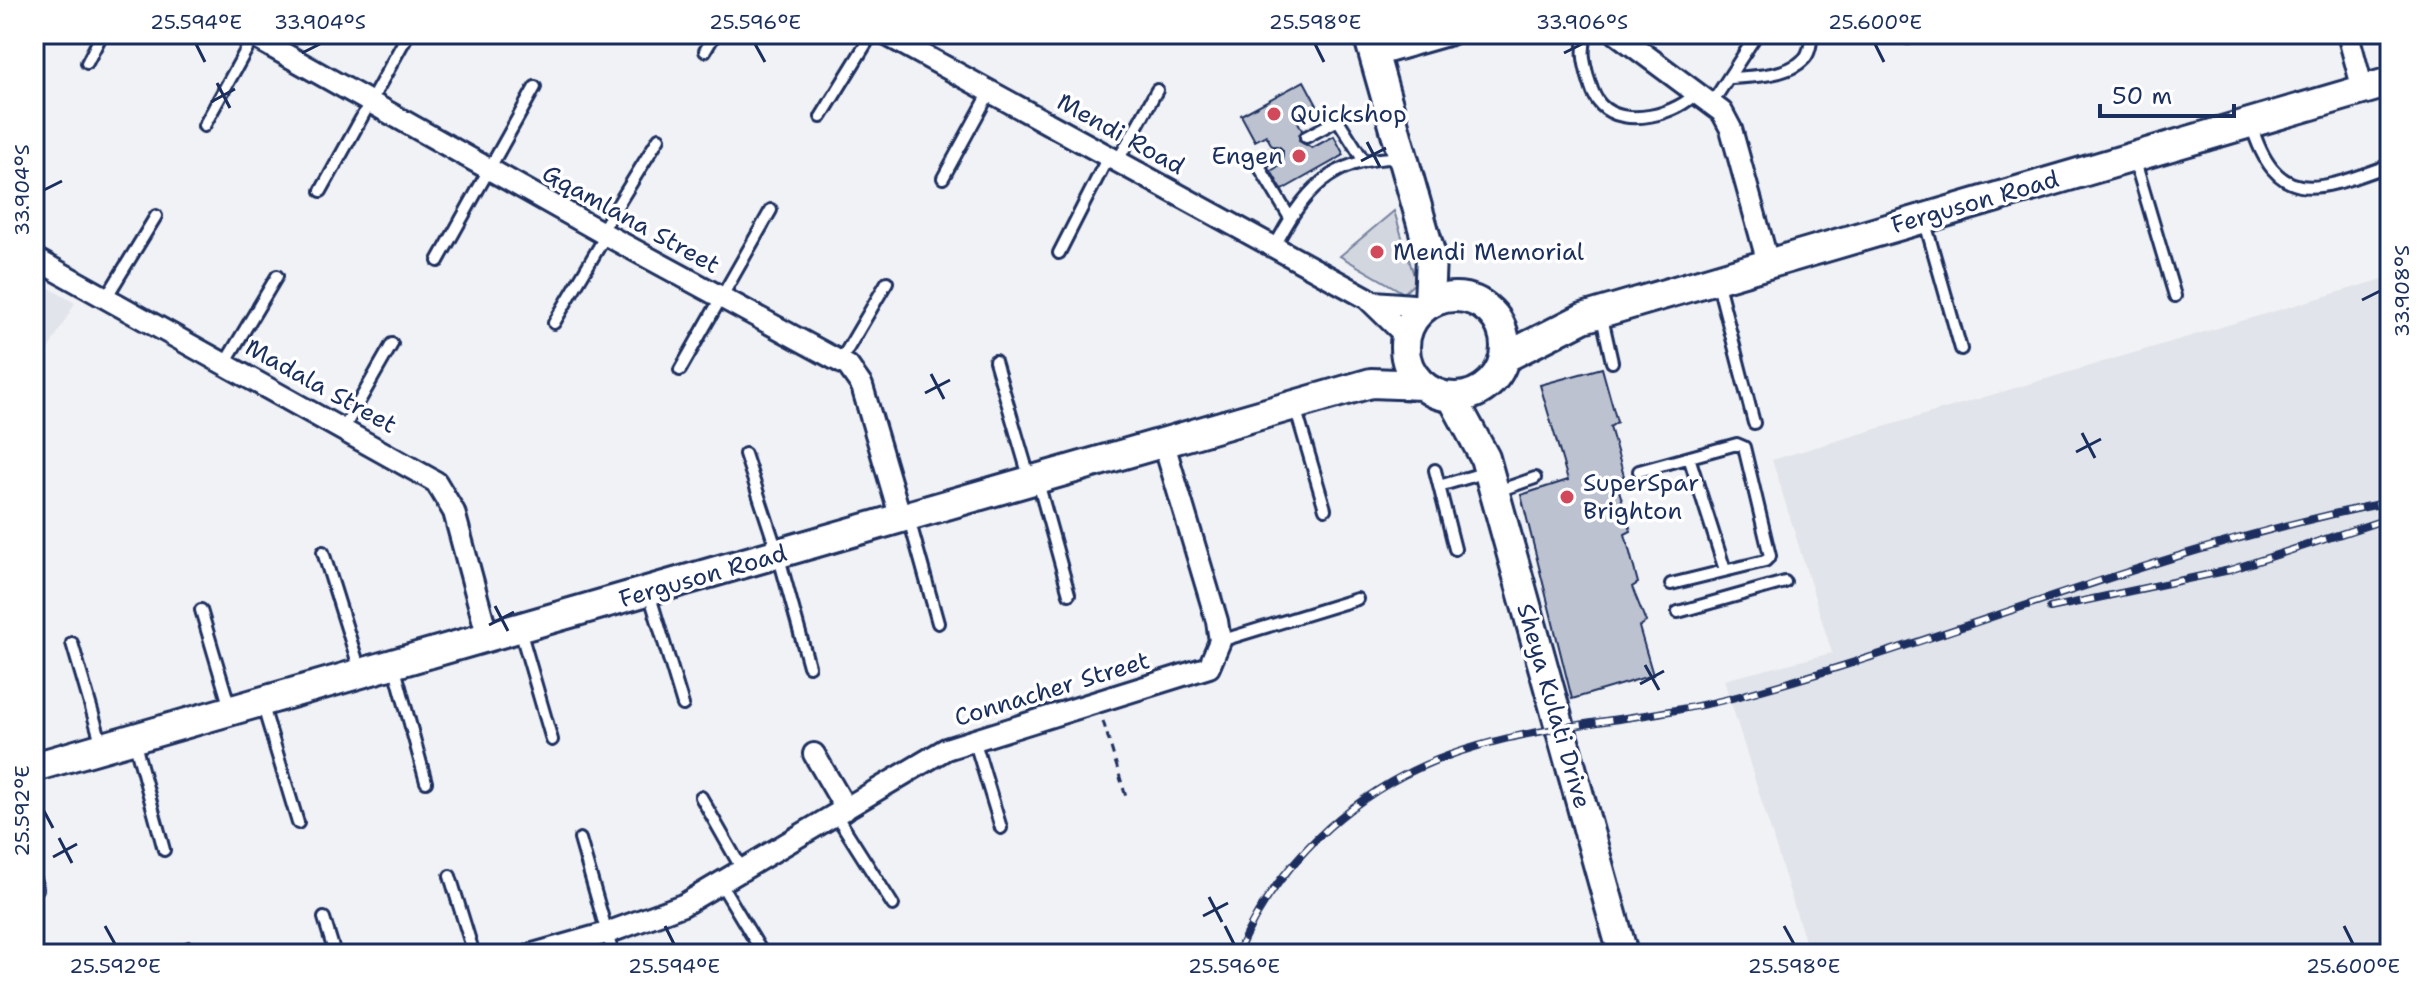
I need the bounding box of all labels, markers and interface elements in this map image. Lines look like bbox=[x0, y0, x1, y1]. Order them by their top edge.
text: 25.594°E bbox=[150, 9, 242, 35]
text: 33.904°S bbox=[274, 9, 366, 35]
text: 25.596°E bbox=[709, 9, 801, 35]
text: 25.598°E bbox=[1269, 9, 1361, 35]
text: 33.906°S bbox=[1536, 9, 1628, 35]
text: 25.600°E bbox=[1828, 9, 1922, 35]
scale bar bbox=[2100, 68, 2234, 118]
text: 50 m bbox=[2112, 80, 2172, 112]
street label: Mendi Road bbox=[1051, 86, 1191, 182]
place label: Quickshop bbox=[1290, 98, 1407, 130]
marker: Quickshop bbox=[1265, 105, 1283, 123]
place label: Engen bbox=[1211, 140, 1283, 172]
text: 33.904°S bbox=[9, 144, 35, 236]
marker: Engen bbox=[1290, 147, 1308, 165]
street label: Gqamlana Street bbox=[537, 157, 725, 281]
street label: Ferguson Road bbox=[1887, 163, 2063, 241]
place label: Mendi Memorial bbox=[1393, 236, 1585, 268]
marker: Mendi Memorial bbox=[1368, 243, 1386, 261]
text: 33.908°S bbox=[2389, 245, 2415, 337]
street label: Madala Street bbox=[240, 331, 402, 441]
place label: SuperSpar Brighton bbox=[1583, 467, 1699, 527]
marker: SuperSpar Brighton bbox=[1558, 488, 1576, 506]
street label: Ferguson Road bbox=[615, 537, 791, 615]
street label: Sheya Kulati Drive bbox=[1509, 600, 1599, 812]
street label: Connacher Street bbox=[951, 644, 1153, 734]
text: 25.592°E bbox=[9, 765, 35, 857]
text: 25.592°E bbox=[69, 953, 161, 979]
text: 25.594°E bbox=[628, 953, 720, 979]
text: 25.596°E bbox=[1188, 953, 1280, 979]
text: 25.598°E bbox=[1748, 953, 1840, 979]
text: 25.600°E bbox=[2306, 953, 2400, 979]

